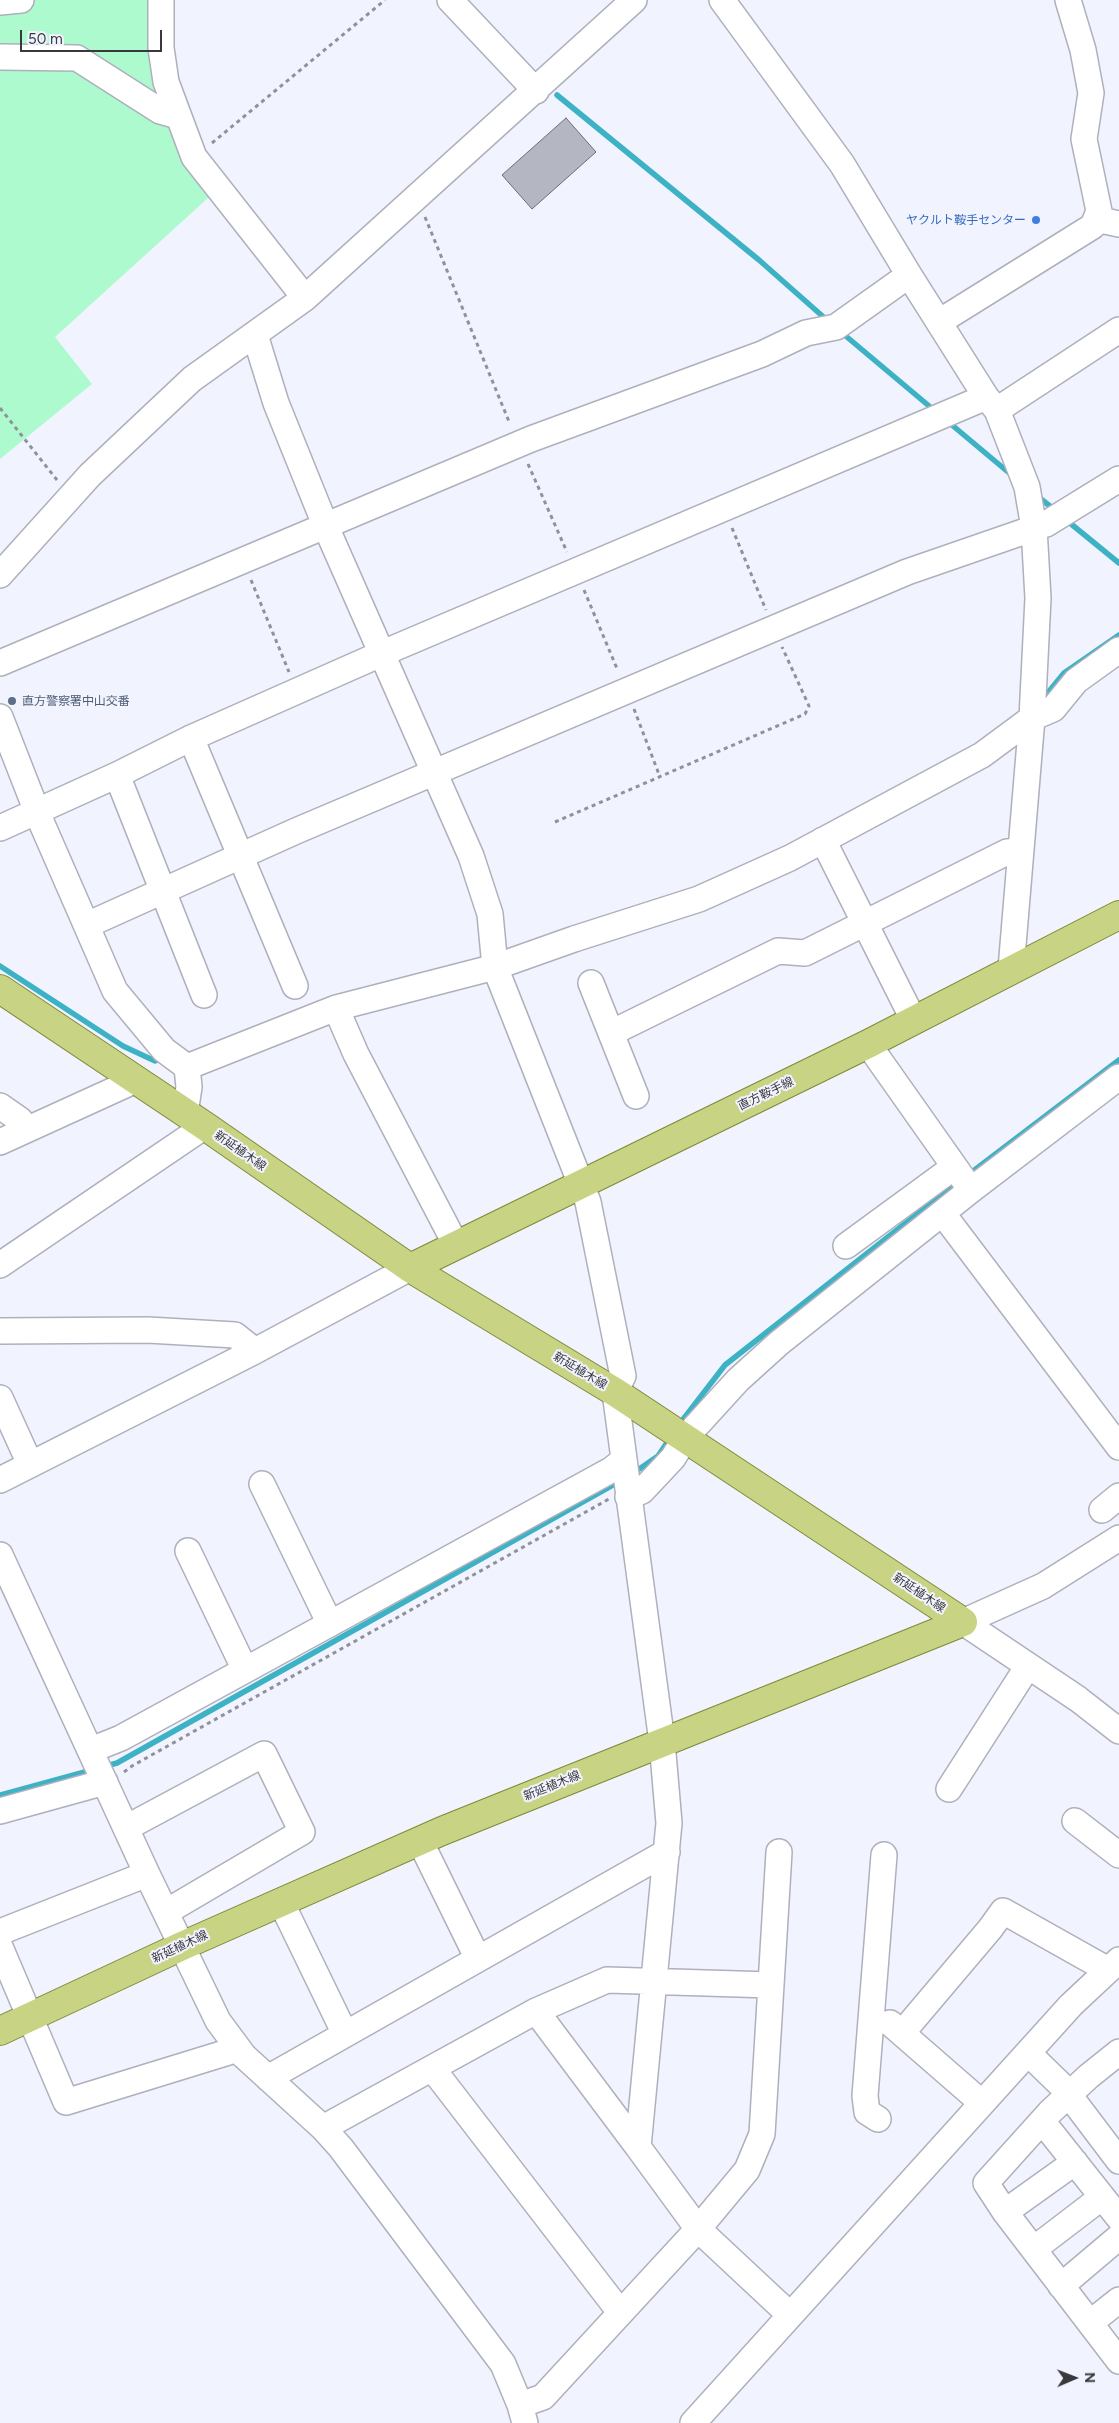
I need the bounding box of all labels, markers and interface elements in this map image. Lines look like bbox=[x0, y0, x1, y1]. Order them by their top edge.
scale bar bbox=[22, 20, 165, 52]
text: 50 m bbox=[28, 30, 63, 48]
place label: ヤクルト鞍手センター bbox=[906, 213, 1026, 227]
marker: ヤクルト鞍手センター bbox=[1030, 214, 1042, 226]
place label: 直方警察署中山交番 bbox=[22, 694, 130, 708]
marker: 直方警察署中山交番 bbox=[6, 695, 18, 707]
street label: 直方鞍手線 bbox=[736, 1074, 796, 1114]
street label: 新延植木線 bbox=[211, 1128, 269, 1174]
street label: 新延植木線 bbox=[551, 1349, 609, 1393]
street label: 新延植木線 bbox=[890, 1570, 948, 1616]
street label: 新延植木線 bbox=[521, 1768, 583, 1804]
street label: 新延植木線 bbox=[150, 1928, 210, 1966]
north arrow bbox=[1049, 2353, 1099, 2403]
text: N bbox=[1081, 2372, 1098, 2383]

